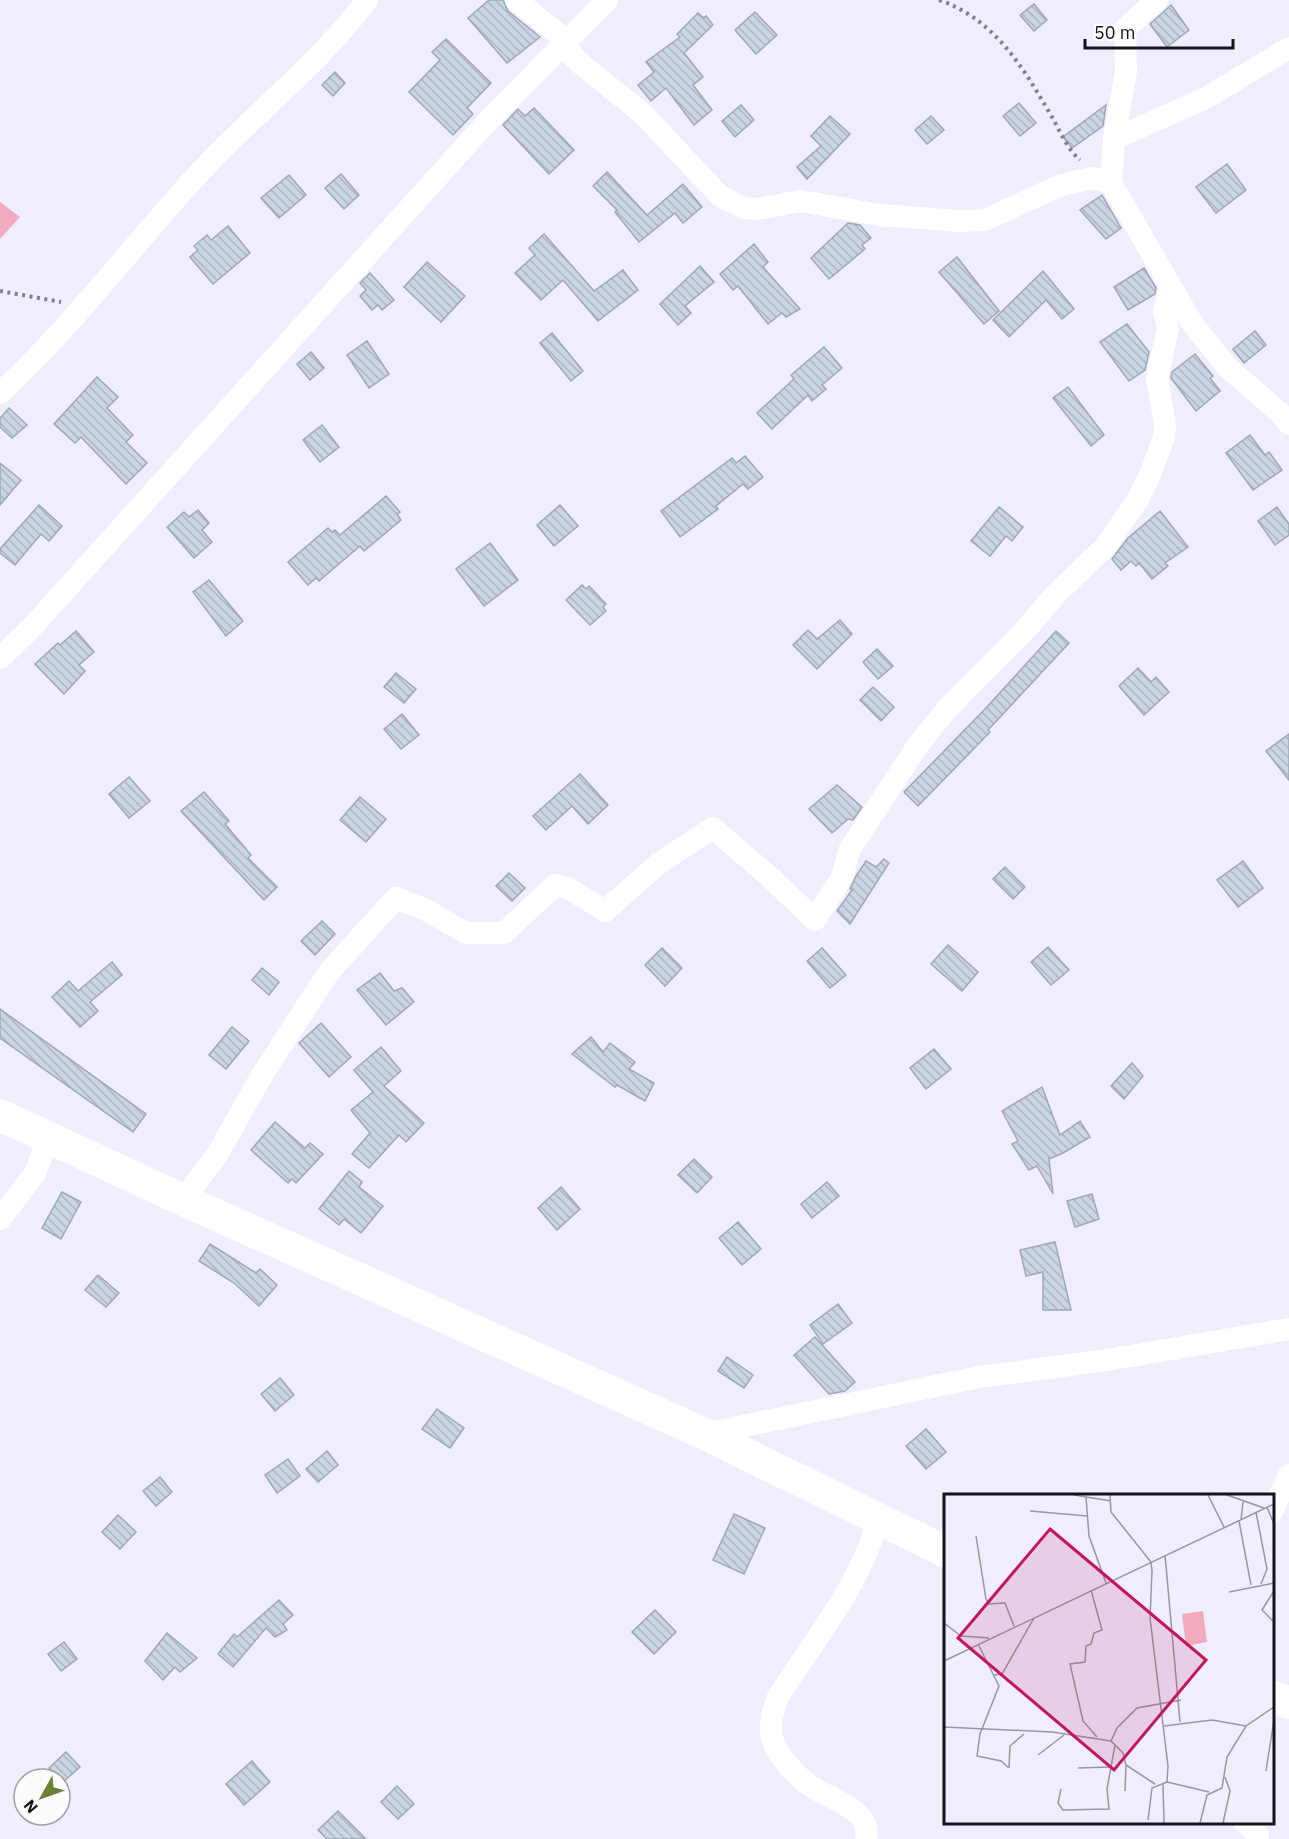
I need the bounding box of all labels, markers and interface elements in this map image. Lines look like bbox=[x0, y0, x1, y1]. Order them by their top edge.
scale bar bbox=[1085, 12, 1234, 50]
text: 50 m bbox=[1094, 21, 1136, 44]
inset map bbox=[944, 1494, 1274, 1824]
north arrow bbox=[12, 1767, 72, 1827]
text: N bbox=[19, 1796, 42, 1818]

